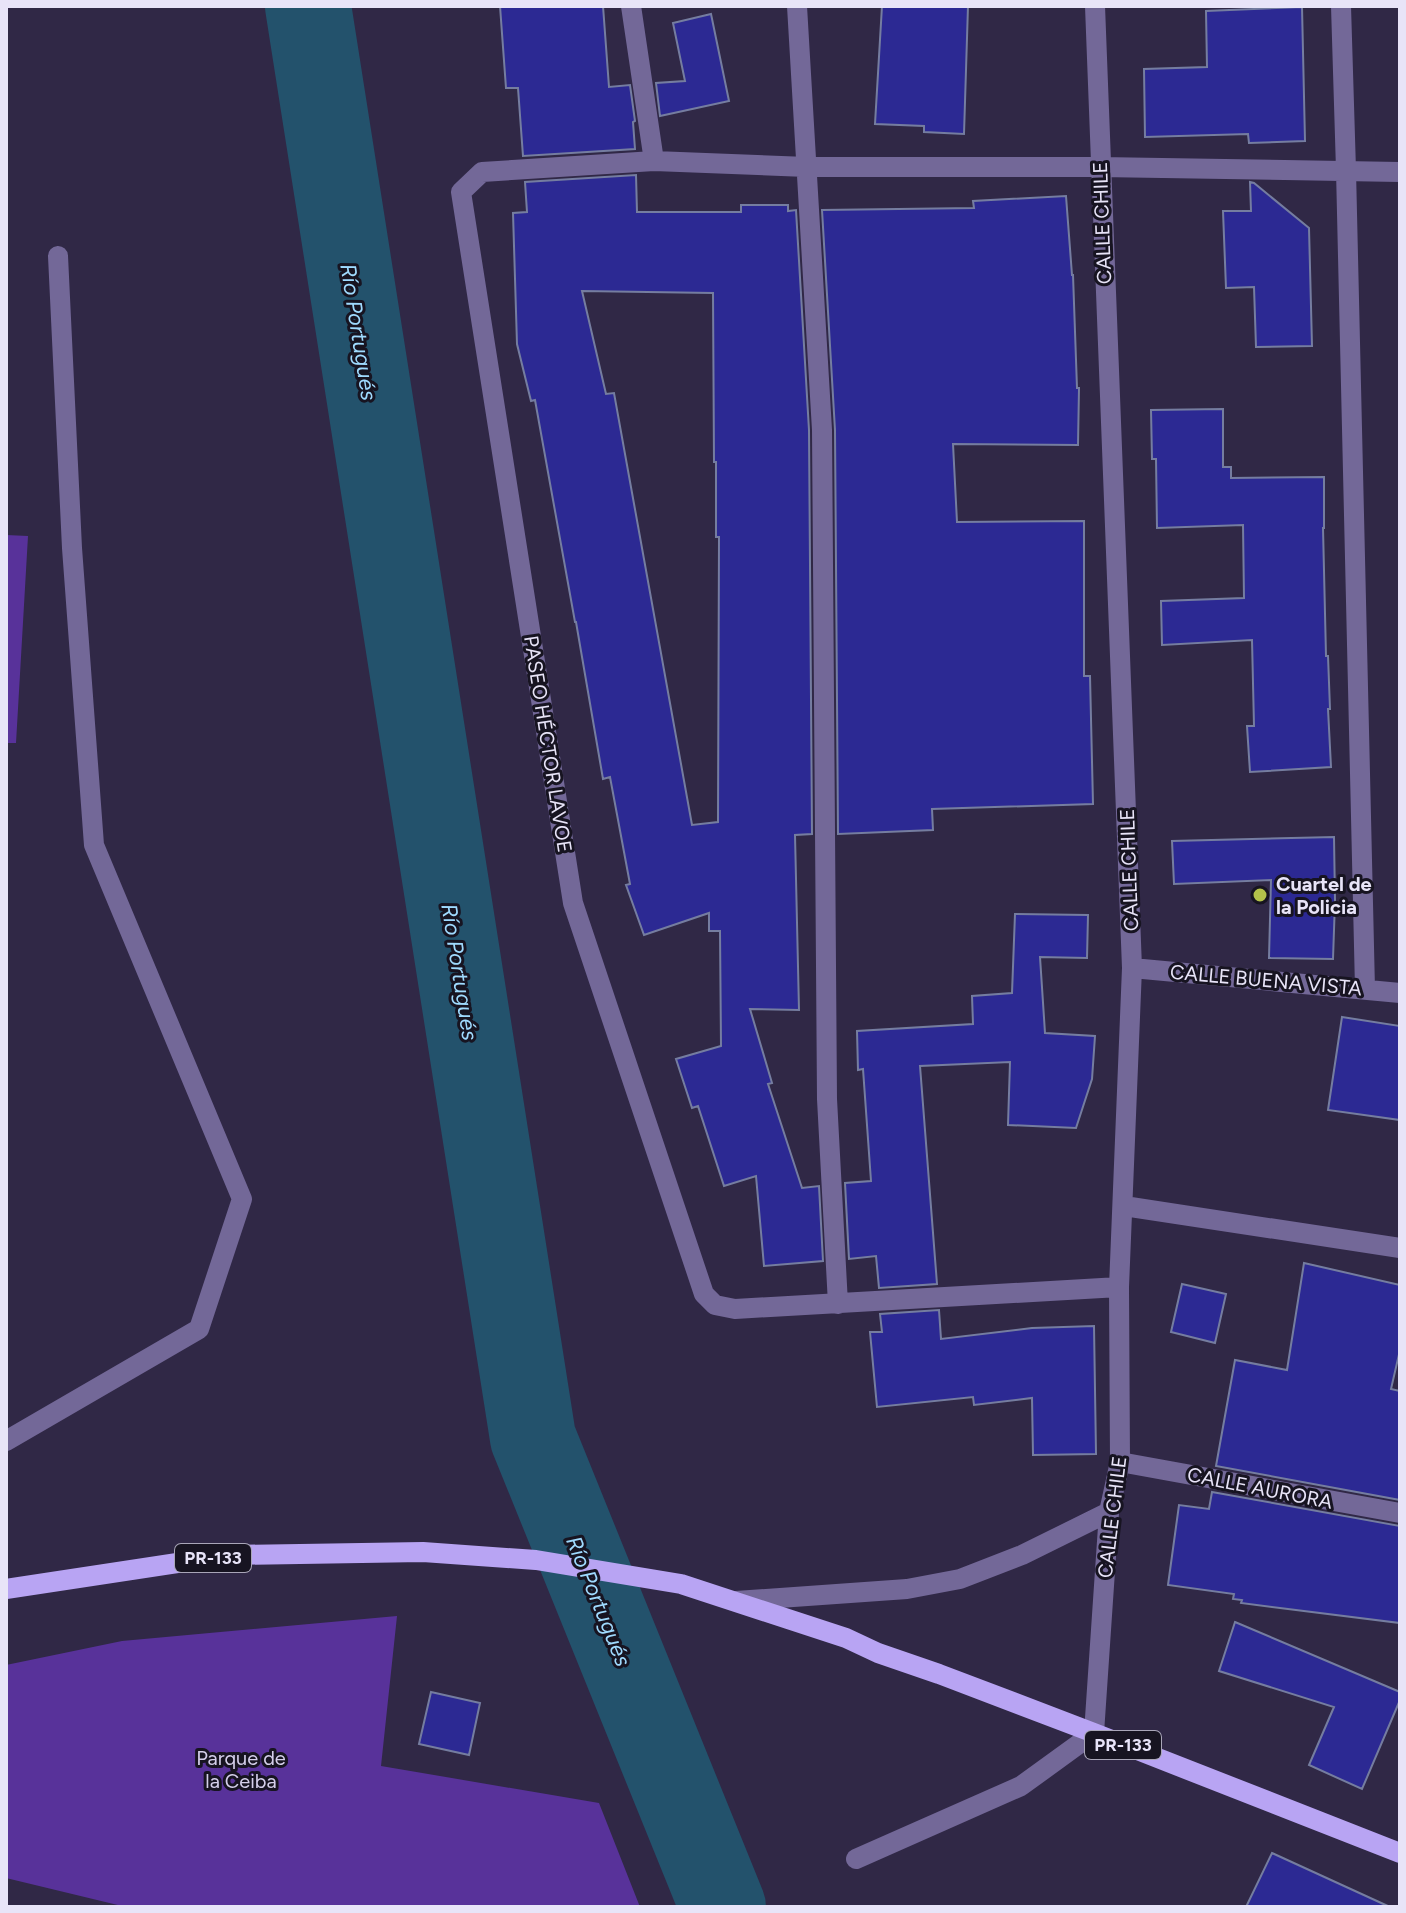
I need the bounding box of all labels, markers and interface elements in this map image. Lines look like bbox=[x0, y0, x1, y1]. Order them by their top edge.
street label: CALLE CHILE bbox=[1088, 161, 1116, 285]
water label: Río Portugués bbox=[334, 262, 383, 402]
street label: PASEO HÉCTOR LAVOE bbox=[519, 634, 577, 854]
street label: CALLE CHILE bbox=[1115, 808, 1143, 932]
place label: Cuartel de la Policia bbox=[1276, 872, 1372, 919]
marker: Cuartel de la Policia bbox=[1251, 886, 1269, 904]
water label: Río Portugués bbox=[435, 902, 484, 1042]
street label: CALLE BUENA VISTA bbox=[1169, 960, 1363, 1000]
street label: CALLE CHILE bbox=[1093, 1455, 1131, 1579]
street label: CALLE AURORA bbox=[1185, 1462, 1335, 1514]
water label: Río Portugués bbox=[560, 1532, 637, 1670]
road number: PR-133 bbox=[175, 1544, 251, 1572]
road number: PR-133 bbox=[1085, 1731, 1161, 1759]
park label: Parque de la Ceiba bbox=[196, 1746, 286, 1793]

